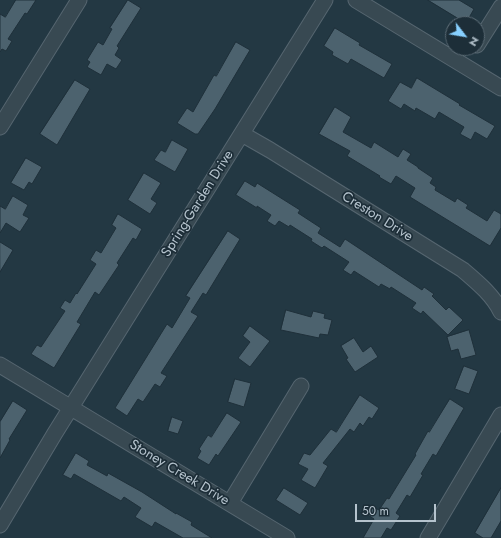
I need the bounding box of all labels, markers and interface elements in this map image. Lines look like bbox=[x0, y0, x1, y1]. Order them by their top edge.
north arrow bbox=[445, 16, 485, 56]
text: N bbox=[465, 34, 484, 50]
street label: Spring-Garden Drive bbox=[158, 148, 238, 260]
street label: Creston Drive bbox=[338, 188, 416, 246]
street label: Stoney Creek Drive bbox=[126, 437, 232, 509]
scale bar bbox=[357, 496, 438, 522]
text: 50 m bbox=[362, 502, 389, 520]

